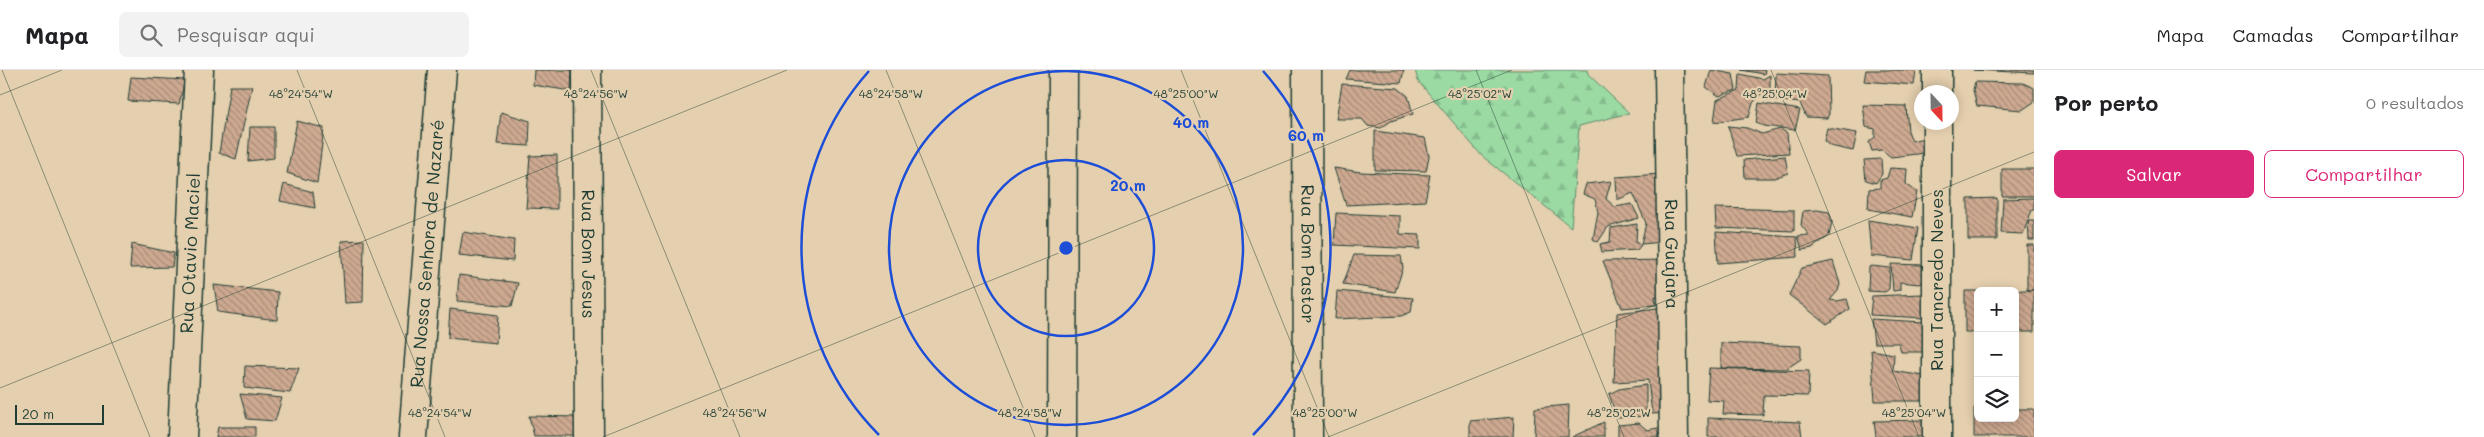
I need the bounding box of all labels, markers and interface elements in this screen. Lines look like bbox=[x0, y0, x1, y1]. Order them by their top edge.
search box bbox=[119, 12, 469, 57]
text: Mapa bbox=[25, 19, 89, 50]
icon: search bbox=[137, 21, 165, 49]
text: Pesquisar aqui bbox=[177, 22, 315, 47]
text: Mapa bbox=[2157, 23, 2204, 47]
text: Camadas bbox=[2232, 23, 2313, 47]
text: Compartilhar bbox=[2341, 23, 2459, 47]
text: 48°24'54"W bbox=[269, 85, 333, 101]
text: 48°24'56"W bbox=[564, 85, 628, 101]
text: 48°24'58"W bbox=[859, 85, 923, 101]
text: 48°25'00"W bbox=[1154, 85, 1218, 101]
text: 48°25'02"W bbox=[1448, 85, 1512, 101]
text: 48°25'04"W bbox=[1743, 85, 1807, 101]
north arrow bbox=[1914, 85, 1959, 130]
text: Por perto bbox=[2054, 89, 2158, 116]
text: 0 resultados bbox=[2366, 92, 2464, 113]
text: 40 m bbox=[1173, 112, 1209, 132]
street label: Rua Nossa Senhora de Nazaré bbox=[404, 118, 449, 389]
text: 60 m bbox=[1288, 125, 1324, 145]
button: Salvar bbox=[2054, 150, 2254, 198]
button: Compartilhar bbox=[2264, 150, 2464, 198]
street label: Rua Otavio Maciel bbox=[174, 172, 205, 334]
text: 20 m bbox=[1110, 175, 1146, 195]
street label: Rua Bom Pastor bbox=[1296, 184, 1321, 324]
street label: Rua Tancredo Neves bbox=[1924, 189, 1948, 371]
street label: Rua Bom Jesus bbox=[577, 190, 601, 318]
street label: Rua Guajara bbox=[1660, 199, 1685, 309]
centre of rings bbox=[1057, 239, 1075, 257]
map controls bbox=[1974, 287, 2019, 422]
button: + bbox=[1974, 287, 2019, 332]
button: − bbox=[1974, 332, 2019, 377]
button: layers bbox=[1974, 377, 2019, 422]
scale bar bbox=[15, 402, 104, 425]
text: 20 m bbox=[22, 404, 54, 423]
text: 48°24'54"W bbox=[408, 404, 472, 420]
text: 48°24'56"W bbox=[703, 404, 767, 420]
text: 48°24'58"W bbox=[998, 404, 1062, 420]
text: 48°25'00"W bbox=[1293, 404, 1357, 420]
text: 48°25'02"W bbox=[1587, 404, 1651, 420]
text: 48°25'04"W bbox=[1882, 404, 1946, 420]

